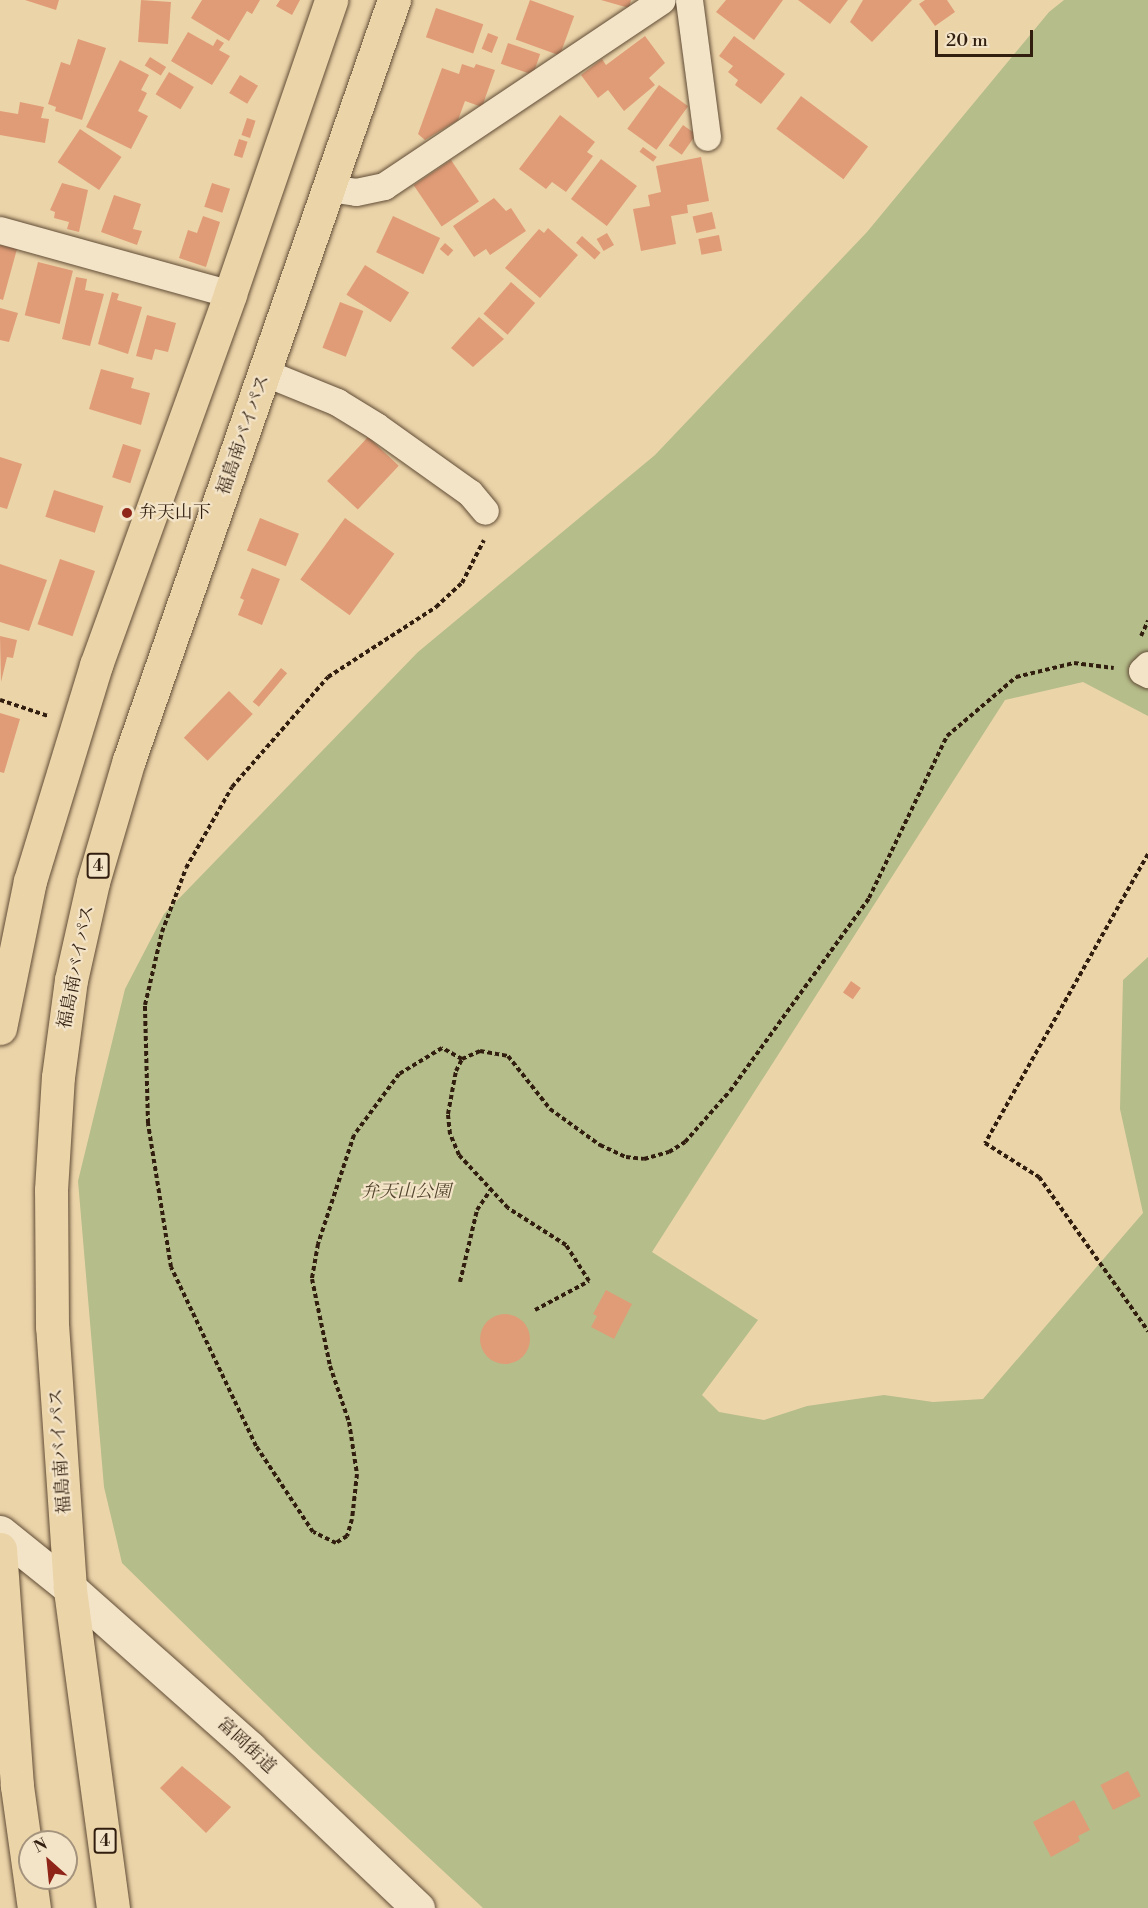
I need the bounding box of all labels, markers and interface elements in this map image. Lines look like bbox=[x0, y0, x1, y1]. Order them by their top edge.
scale bar bbox=[938, 18, 1036, 56]
text: 20 m bbox=[946, 29, 988, 52]
street label: 福島南バイパス bbox=[213, 372, 275, 498]
place label: 弁天山下 bbox=[139, 502, 211, 524]
marker: 弁天山下 bbox=[120, 506, 134, 520]
road number: 4 bbox=[86, 853, 110, 879]
street label: 福島南バイパス bbox=[54, 903, 100, 1031]
park label: 弁天山公園 bbox=[361, 1181, 451, 1203]
street label: 福島南バイパス bbox=[46, 1387, 76, 1515]
street label: 富岡街道 bbox=[212, 1714, 280, 1778]
road number: 4 bbox=[93, 1828, 117, 1854]
north arrow bbox=[18, 1830, 78, 1890]
text: N bbox=[31, 1834, 51, 1858]

